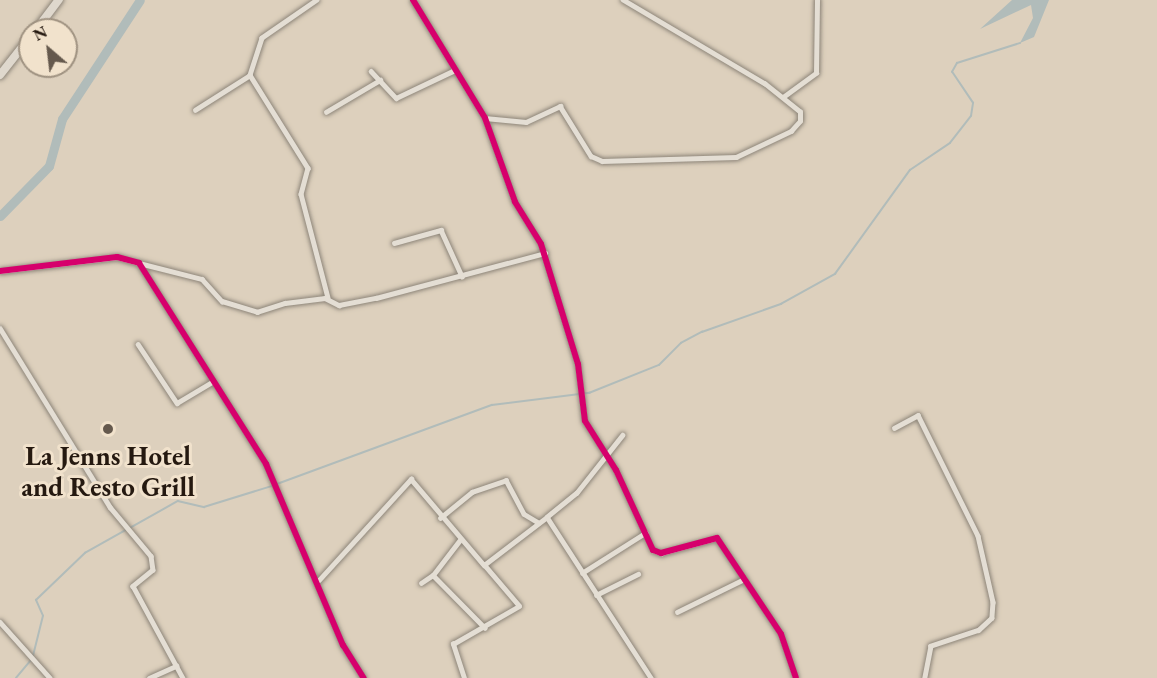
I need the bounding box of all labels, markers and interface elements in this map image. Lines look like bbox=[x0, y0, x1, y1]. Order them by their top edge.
north arrow bbox=[18, 18, 78, 78]
text: N bbox=[30, 21, 51, 46]
marker: La Jenns Hotel and Resto Grill bbox=[101, 422, 115, 436]
place label: La Jenns Hotel and Resto Grill bbox=[21, 439, 195, 502]

